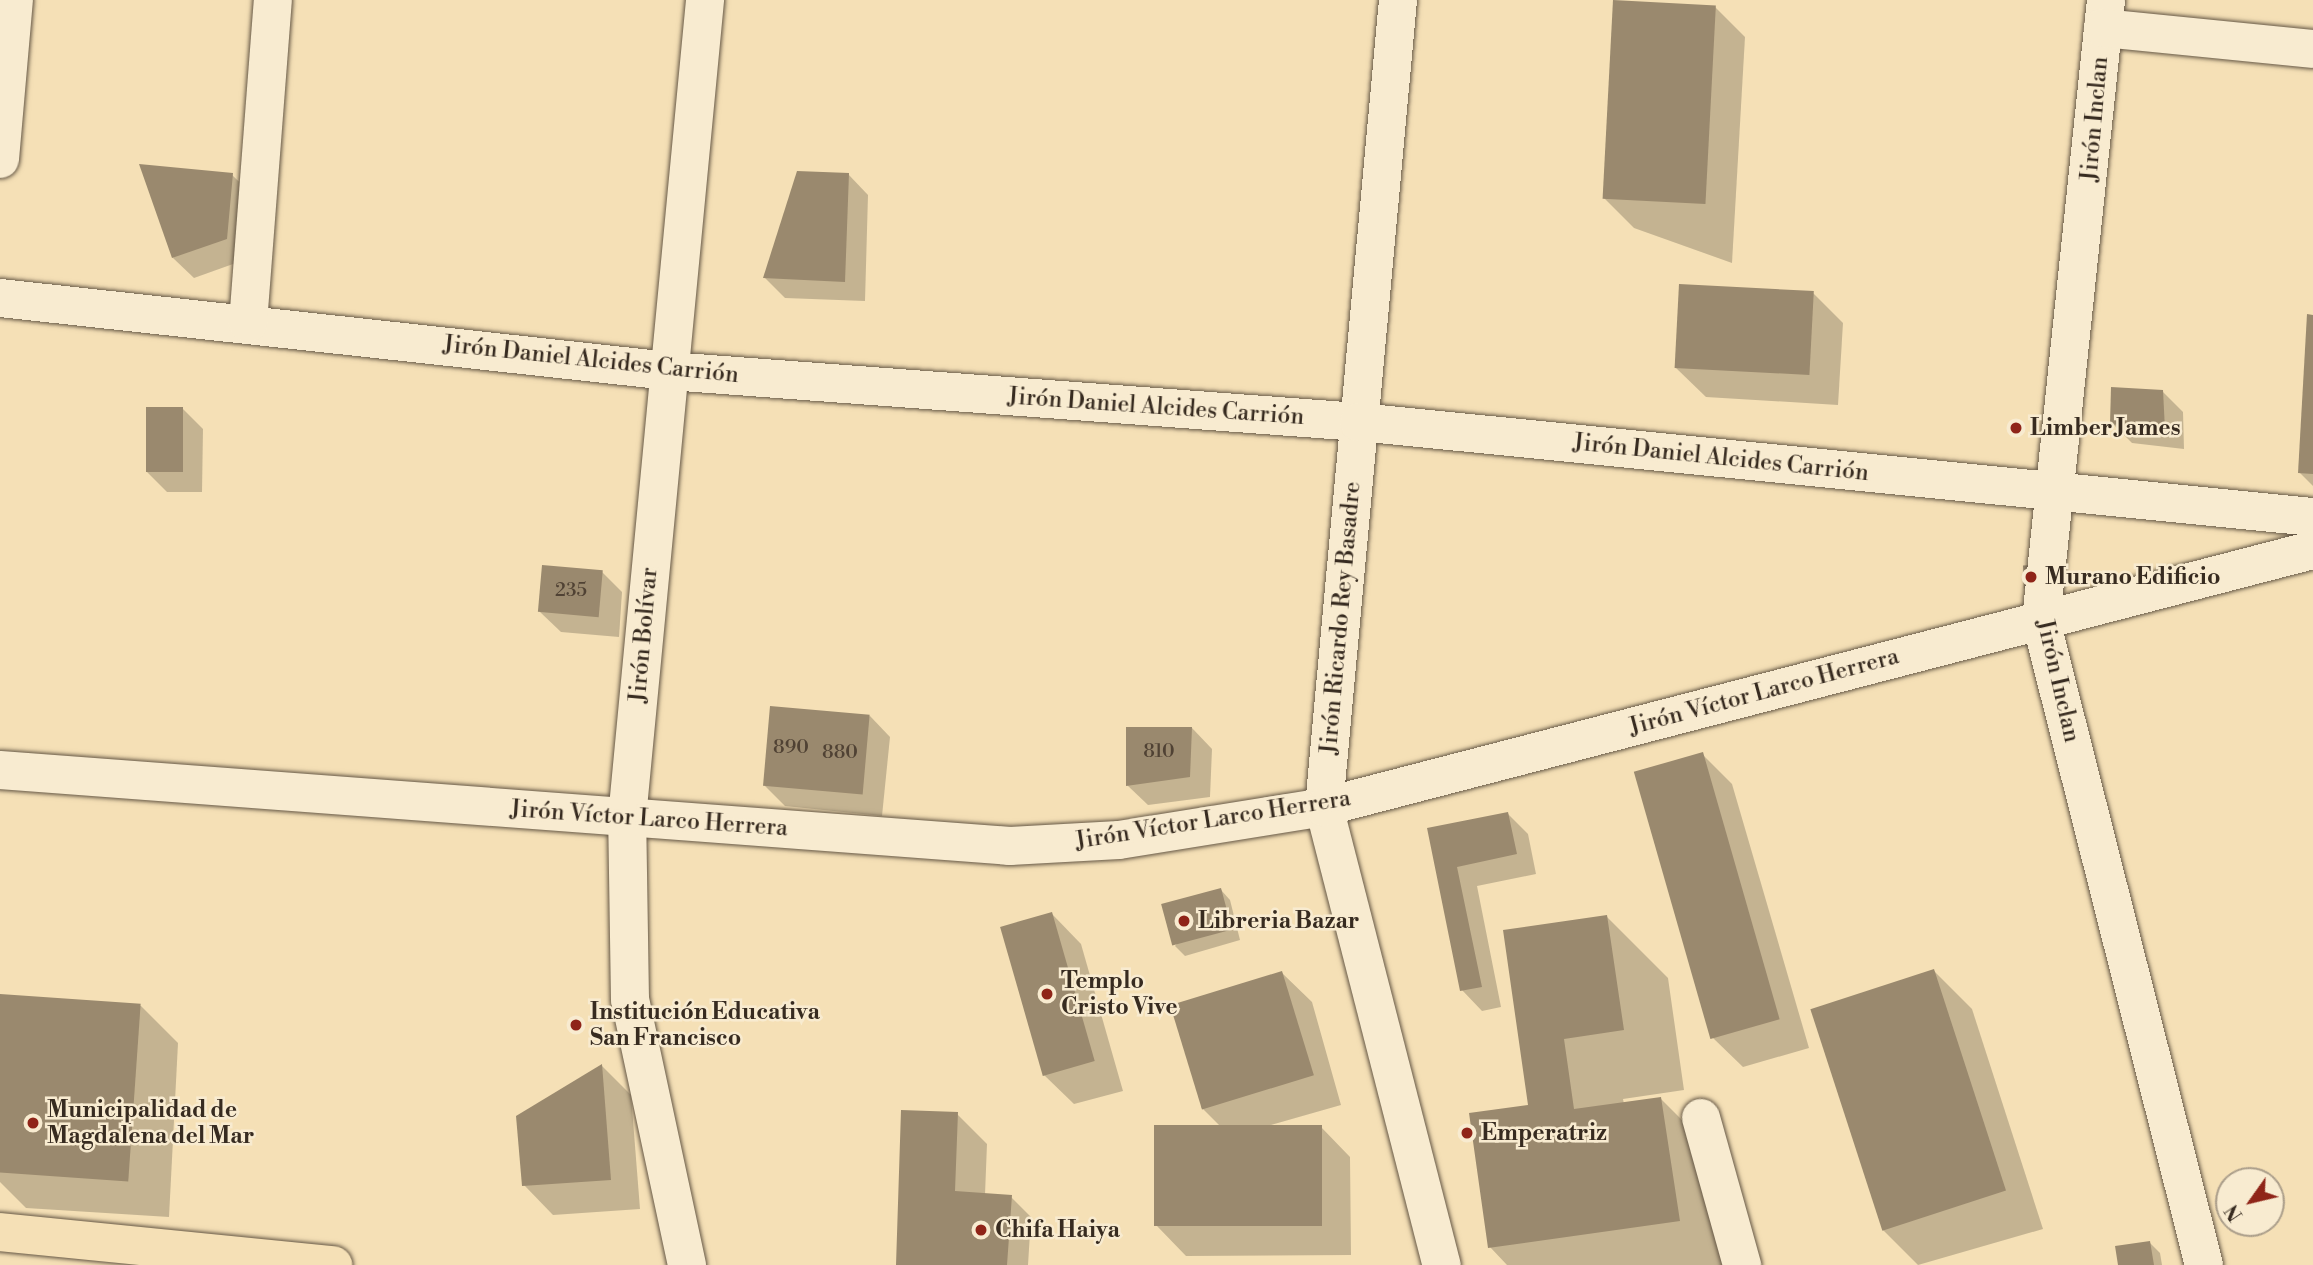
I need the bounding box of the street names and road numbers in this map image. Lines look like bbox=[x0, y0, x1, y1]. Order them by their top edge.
street label: Jirón Inclan bbox=[2076, 55, 2114, 183]
street label: Jirón Daniel Alcides Carrión bbox=[442, 331, 740, 389]
street label: Jirón Daniel Alcides Carrión bbox=[1007, 383, 1305, 431]
street label: Jirón Daniel Alcides Carrión bbox=[1572, 429, 1870, 487]
street label: Jirón Ricardo Rey Basadre bbox=[1315, 481, 1367, 755]
street label: Jirón Bolívar bbox=[624, 566, 664, 704]
street label: Jirón Inclan bbox=[2030, 617, 2086, 745]
street label: Jirón Víctor Larco Herrera bbox=[1626, 643, 1902, 741]
street label: Jirón Víctor Larco Herrera bbox=[1074, 785, 1352, 855]
street label: Jirón Víctor Larco Herrera bbox=[509, 796, 789, 842]

